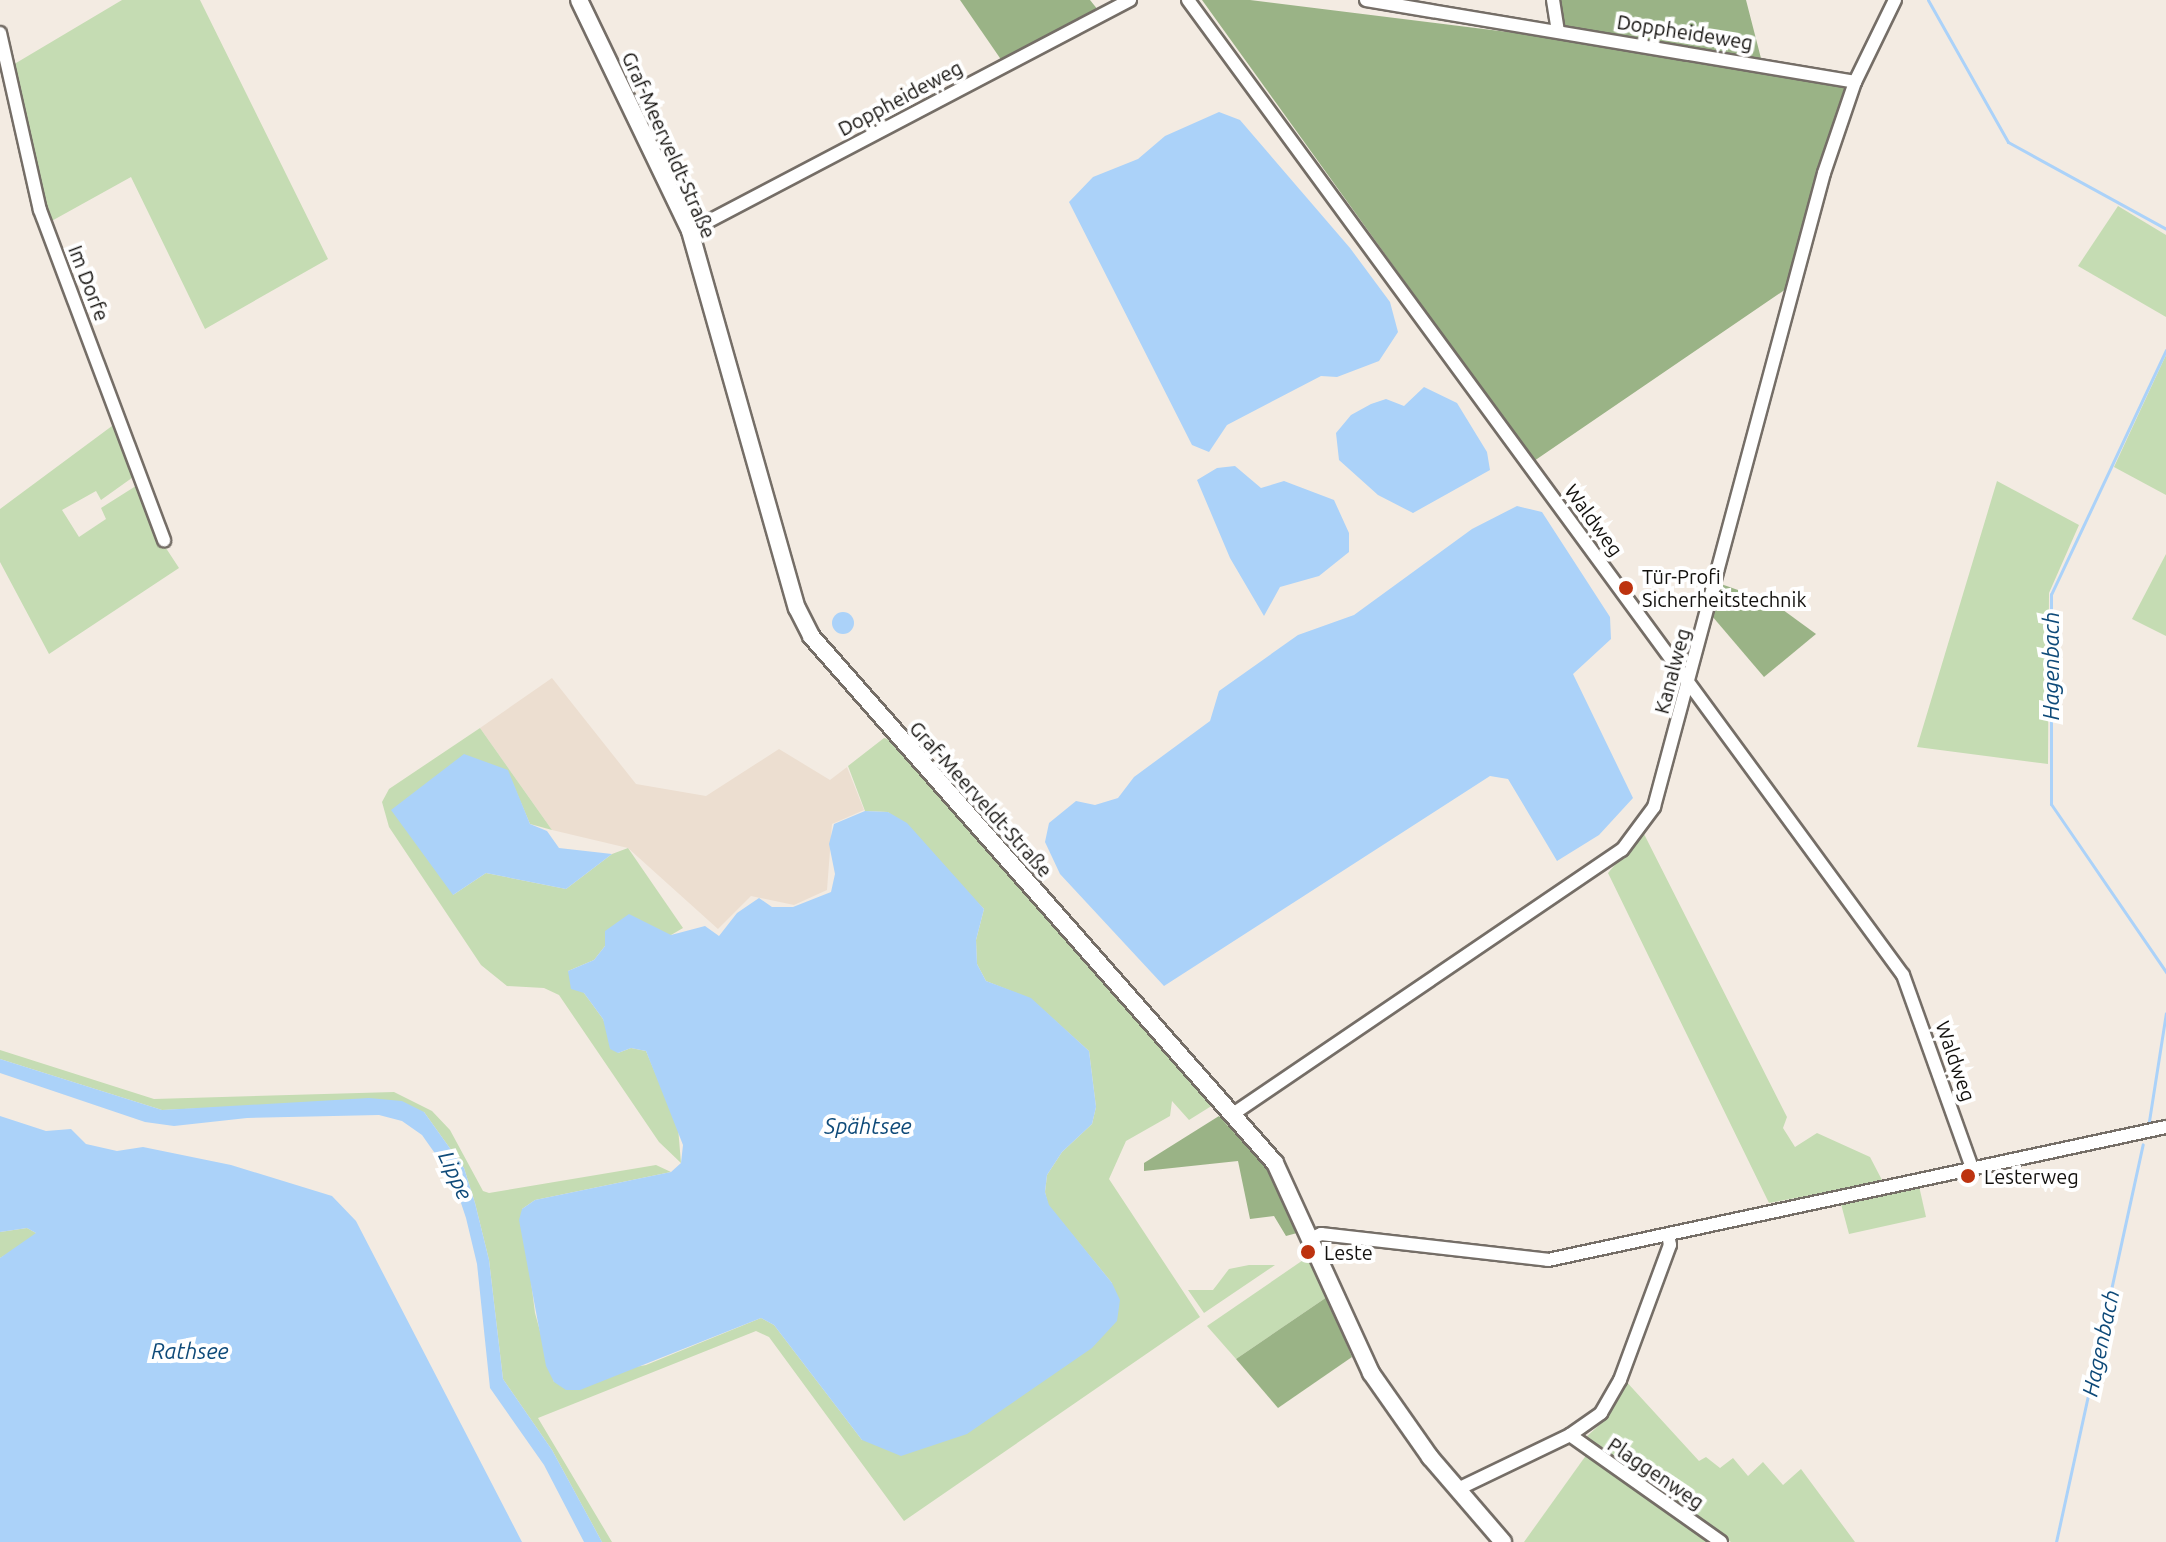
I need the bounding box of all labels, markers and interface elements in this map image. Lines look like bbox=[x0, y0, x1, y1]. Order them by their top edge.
street label: Doppheideweg bbox=[1615, 9, 1755, 55]
street label: Graf-Meerveldt-Straße bbox=[617, 48, 721, 242]
street label: Doppheideweg bbox=[834, 55, 966, 141]
street label: Im Dorfe bbox=[64, 242, 114, 324]
street label: Waldweg bbox=[1560, 479, 1628, 561]
place label: Tür-Profi Sicherheitstechnik bbox=[1642, 564, 1806, 611]
marker: Tür-Profi Sicherheitstechnik bbox=[1617, 579, 1635, 597]
water label: Hagenbach bbox=[2038, 612, 2064, 720]
street label: Kanalweg bbox=[1649, 626, 1695, 716]
street label: Graf-Meerveldt-Straße bbox=[905, 716, 1057, 882]
street label: Waldweg bbox=[1931, 1018, 1981, 1104]
water label: Spähtsee bbox=[824, 1113, 912, 1139]
water label: Lippe bbox=[433, 1146, 479, 1204]
place label: Lesterweg bbox=[1984, 1164, 2079, 1188]
marker: Lesterweg bbox=[1959, 1167, 1977, 1185]
place label: Leste bbox=[1324, 1240, 1373, 1264]
marker: Leste bbox=[1299, 1243, 1317, 1261]
water label: Hagenbach bbox=[2076, 1287, 2124, 1399]
water label: Rathsee bbox=[151, 1338, 229, 1364]
street label: Plaggenweg bbox=[1603, 1432, 1709, 1514]

